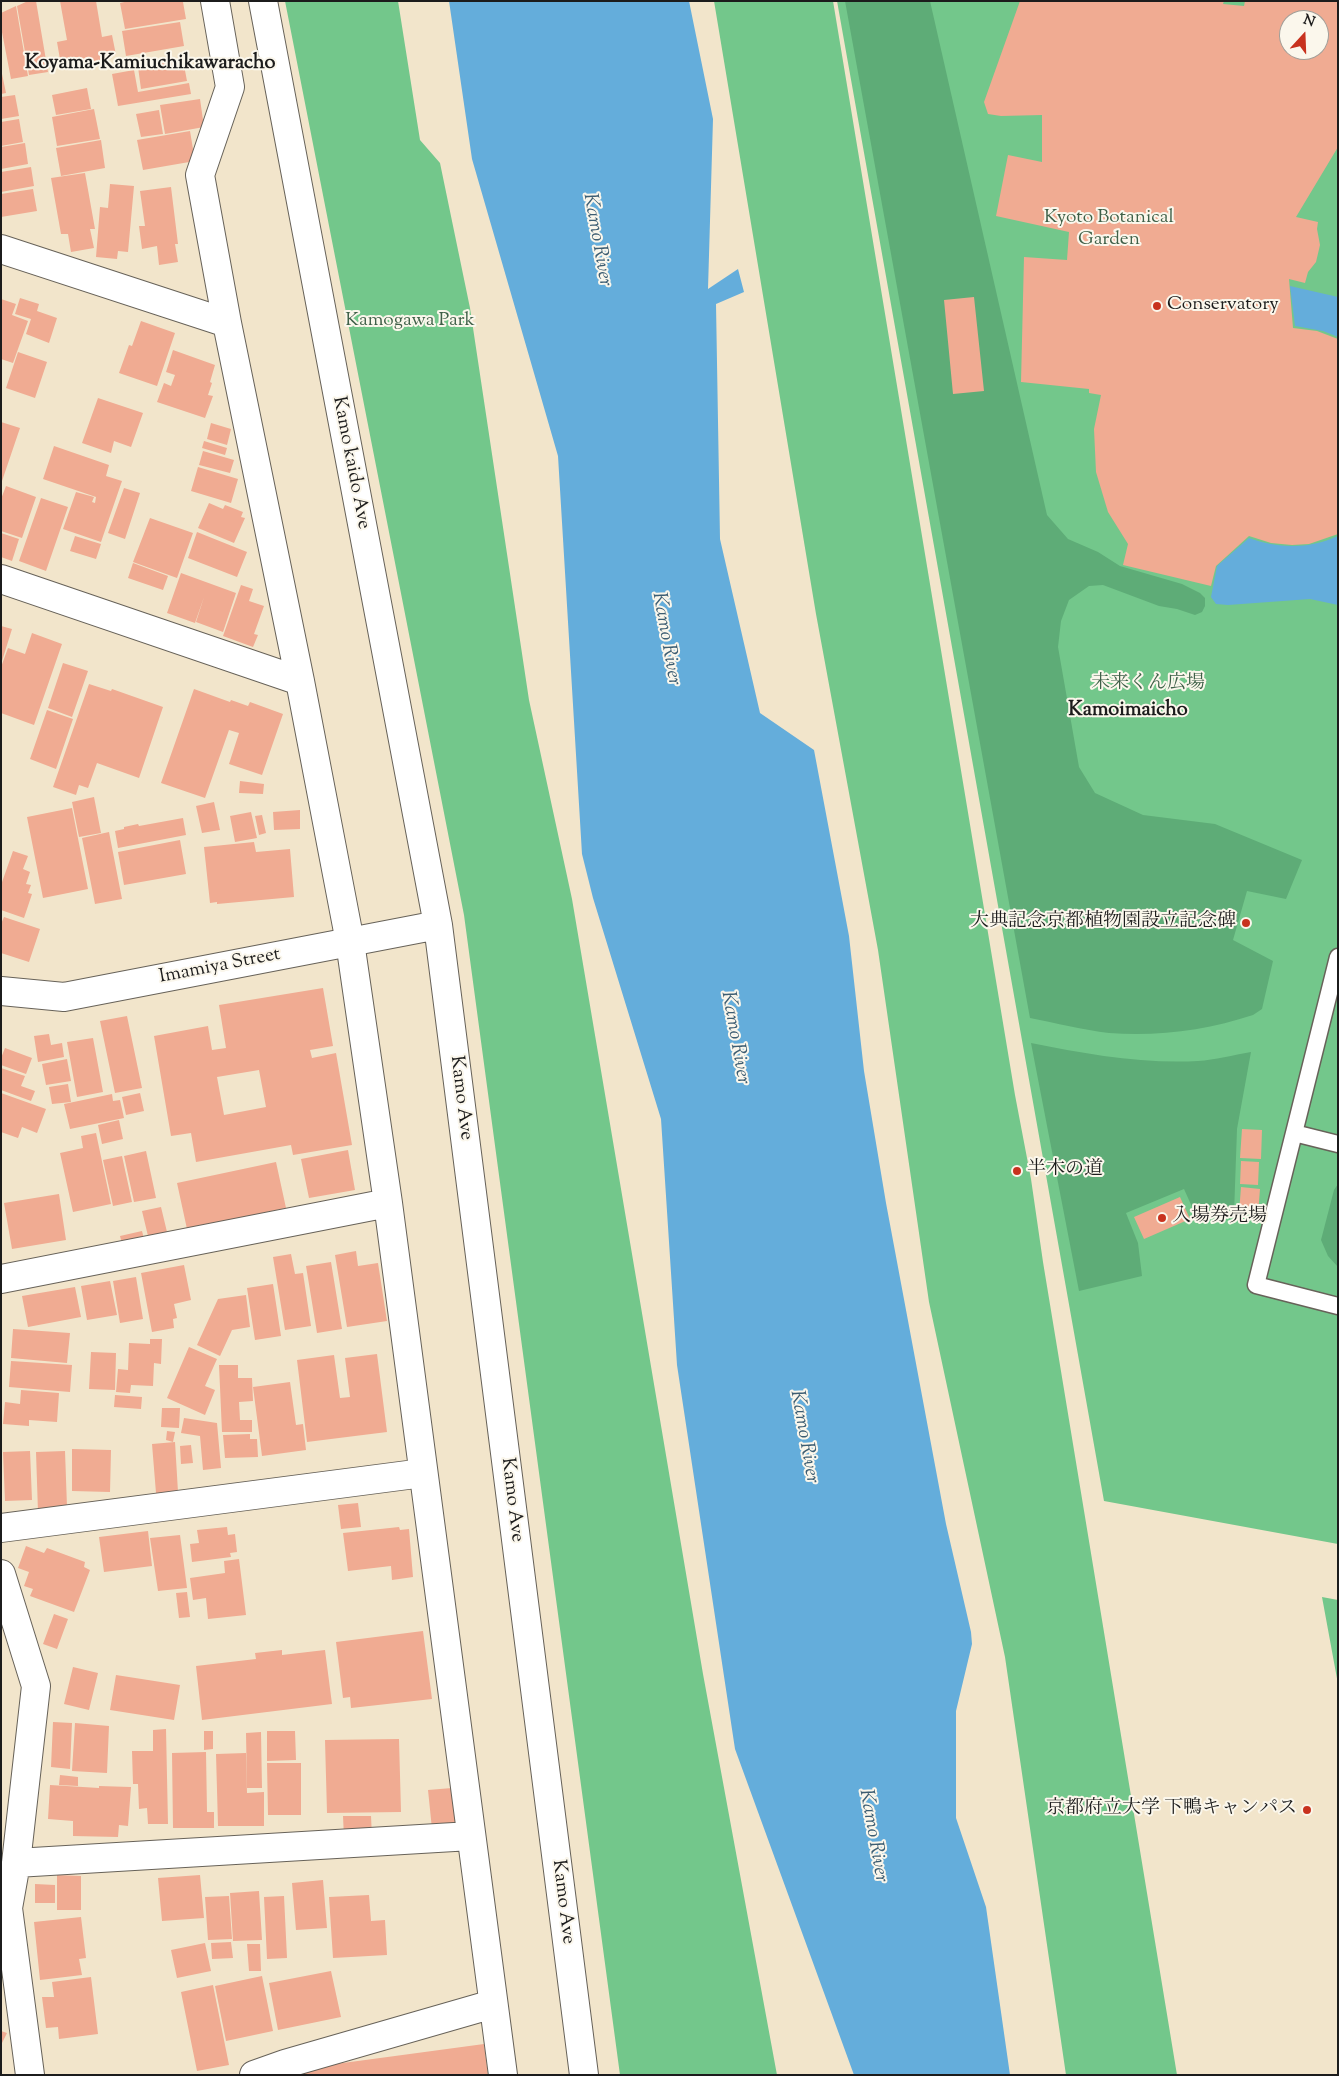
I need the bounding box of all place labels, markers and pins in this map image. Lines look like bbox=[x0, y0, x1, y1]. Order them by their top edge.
place label: Conservatory bbox=[1167, 295, 1279, 317]
marker: Conservatory bbox=[1151, 300, 1163, 312]
place label: 大典記念京都植物園設立記念碑 bbox=[970, 912, 1236, 934]
marker: 大典記念京都植物園設立記念碑 bbox=[1240, 917, 1252, 929]
place label: 半木の道 bbox=[1027, 1160, 1103, 1182]
marker: 半木の道 bbox=[1011, 1165, 1023, 1177]
place label: 入場券売場 bbox=[1172, 1207, 1267, 1229]
marker: 入場券売場 bbox=[1156, 1212, 1168, 1224]
place label: 京都府立大学 下鴨キャンパス bbox=[1046, 1799, 1297, 1821]
marker: 京都府立大学 下鴨キャンパス bbox=[1301, 1804, 1313, 1816]

